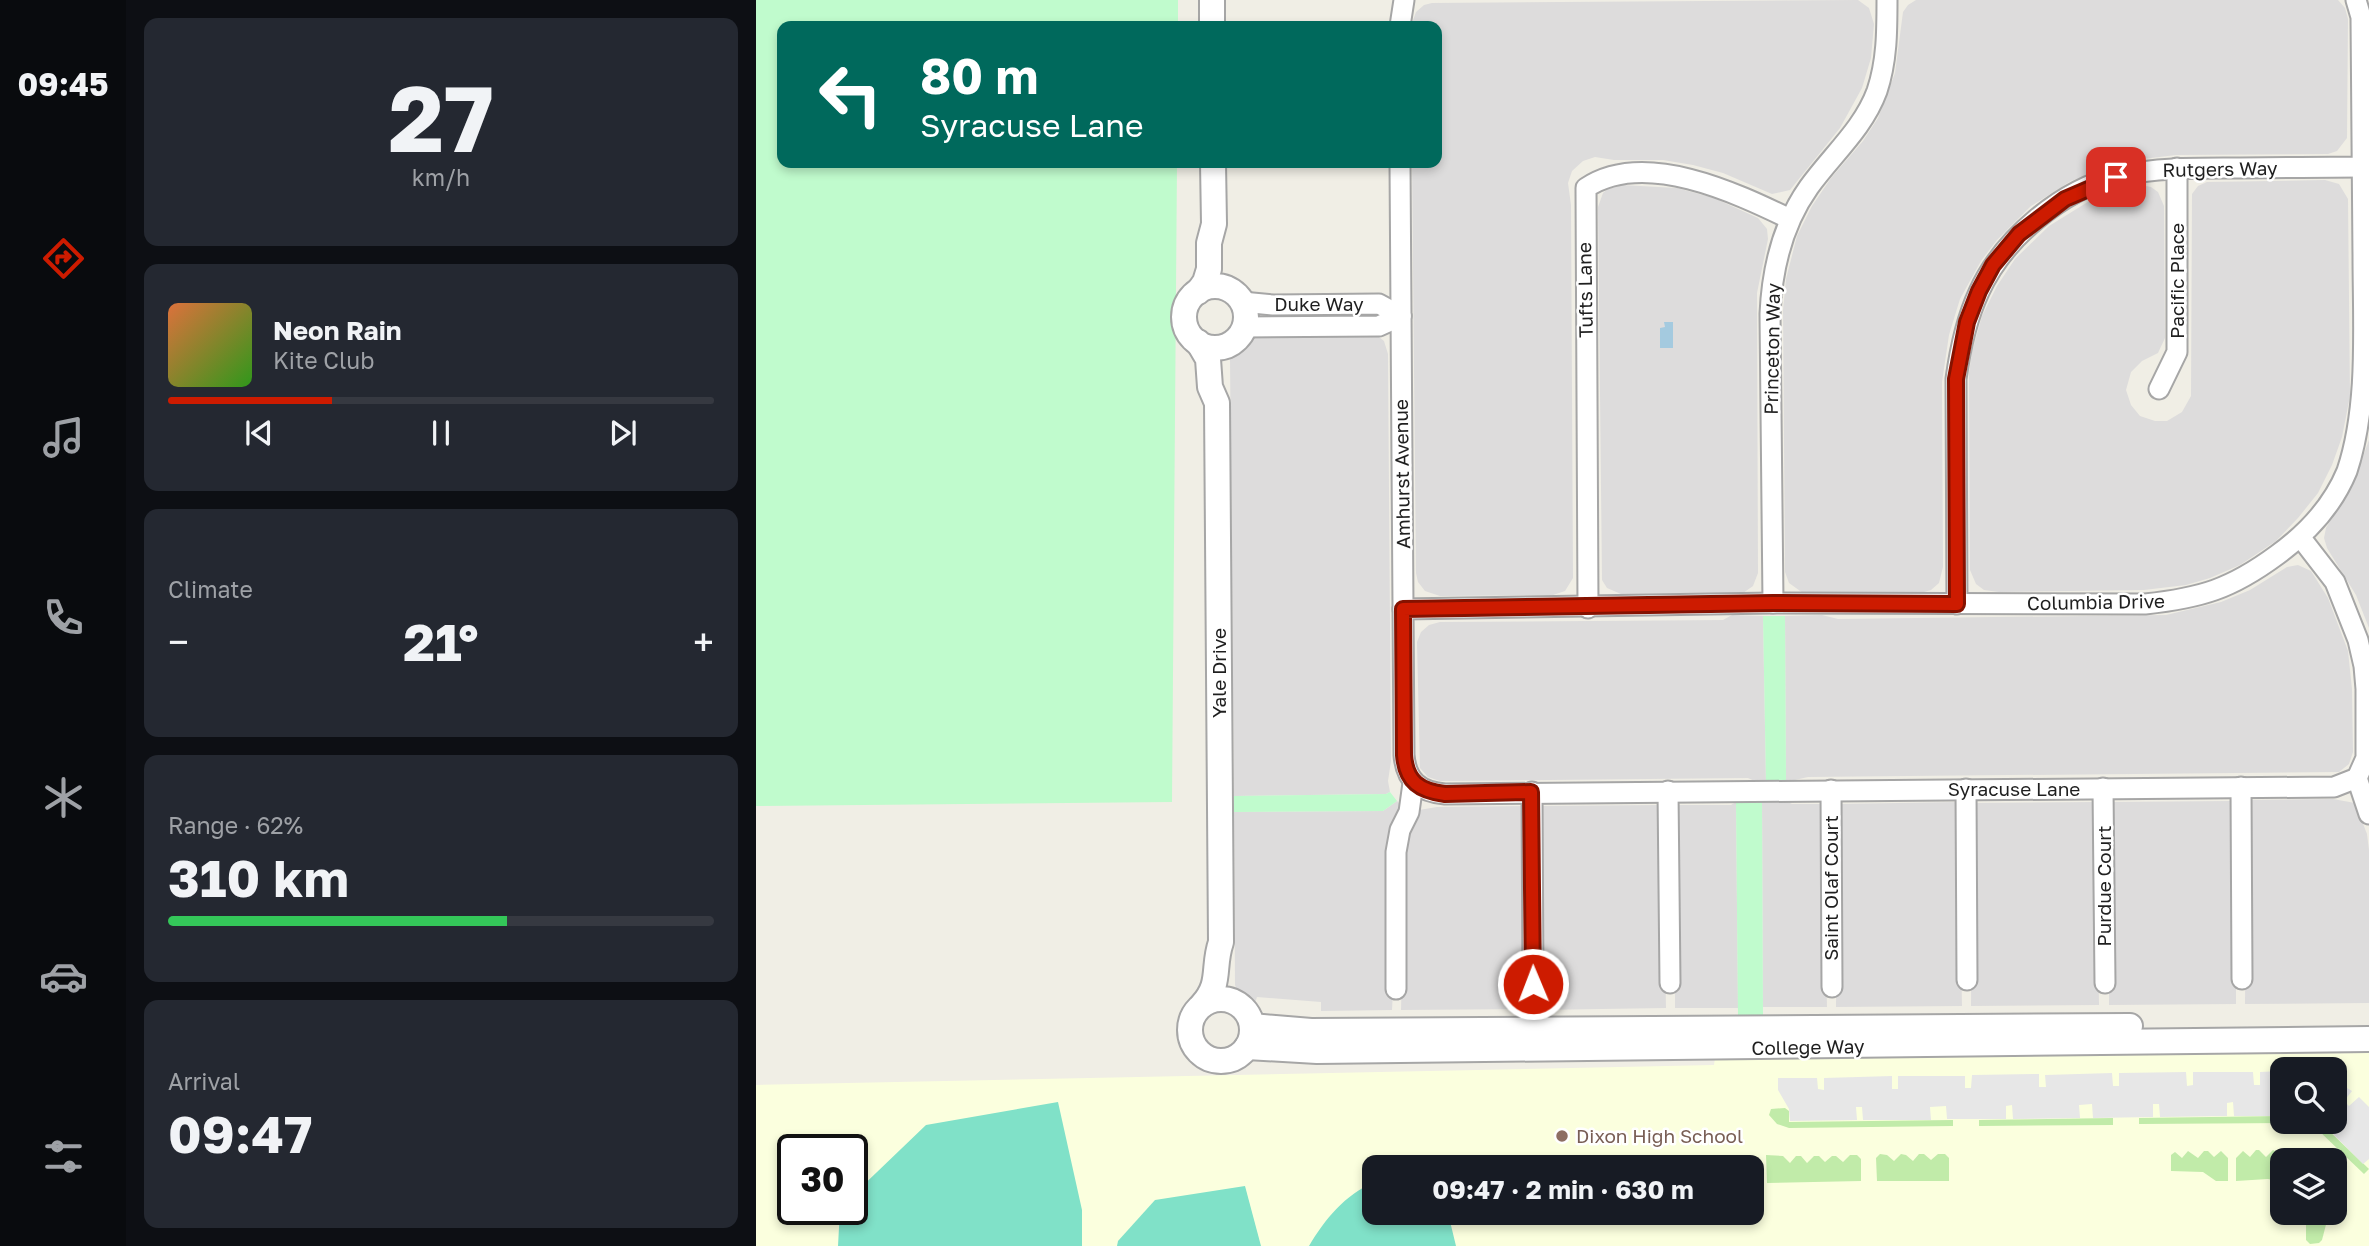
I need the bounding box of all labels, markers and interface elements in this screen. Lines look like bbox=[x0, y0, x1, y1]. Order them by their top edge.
text: 80 m bbox=[920, 46, 1038, 105]
icon: left bbox=[805, 49, 896, 140]
text: 27 bbox=[388, 63, 494, 172]
text: 09:45 bbox=[18, 65, 108, 103]
text: Syracuse Lane bbox=[920, 106, 1144, 144]
pin bbox=[2086, 147, 2146, 207]
street label: Rutgers Way bbox=[2162, 156, 2278, 181]
icon: arrive bbox=[2097, 158, 2135, 196]
text: km/h bbox=[412, 163, 470, 191]
street label: Pacific Place bbox=[2165, 223, 2188, 339]
icon: directions bbox=[39, 234, 88, 283]
street label: Tufts Lane bbox=[1572, 242, 1597, 338]
street label: Princeton Way bbox=[1759, 282, 1784, 415]
street label: Duke Way bbox=[1274, 292, 1364, 315]
text: Neon Rain bbox=[273, 315, 402, 346]
text: Kite Club bbox=[273, 346, 374, 374]
street label: Amhurst Avenue bbox=[1389, 399, 1414, 549]
icon: music bbox=[39, 413, 88, 462]
icon: previous bbox=[240, 414, 278, 452]
icon: pause bbox=[422, 414, 460, 452]
icon: next bbox=[604, 414, 642, 452]
text: Climate bbox=[168, 575, 253, 603]
street label: Columbia Drive bbox=[2027, 589, 2165, 614]
icon: phone bbox=[39, 593, 88, 642]
text: 21° bbox=[403, 610, 479, 672]
text: − bbox=[168, 619, 189, 664]
text: + bbox=[693, 619, 714, 664]
street label: Yale Drive bbox=[1207, 628, 1230, 718]
icon: climate bbox=[39, 773, 88, 822]
street label: Syracuse Lane bbox=[1948, 777, 2080, 800]
text: Range · 62% bbox=[168, 811, 303, 839]
street label: Saint Olaf Court bbox=[1819, 815, 1842, 961]
street label: Purdue Court bbox=[2092, 825, 2115, 947]
text: 310 km bbox=[168, 846, 349, 908]
position arrow bbox=[1496, 947, 1570, 1021]
icon: car bbox=[39, 952, 88, 1001]
street label: College Way bbox=[1751, 1034, 1865, 1059]
map controls bbox=[2270, 1057, 2347, 1225]
button: search bbox=[2270, 1057, 2347, 1134]
text: Arrival bbox=[168, 1067, 240, 1095]
text: 09:47 bbox=[168, 1102, 312, 1164]
place label: Dixon High School bbox=[1576, 1124, 1743, 1147]
marker: Dixon High School bbox=[1554, 1128, 1570, 1144]
icon: filters bbox=[39, 1132, 88, 1181]
speed limit sign: 30 bbox=[777, 1134, 868, 1225]
button: layers bbox=[2270, 1148, 2347, 1225]
text: 09:47 · 2 min · 630 m bbox=[1432, 1174, 1694, 1205]

